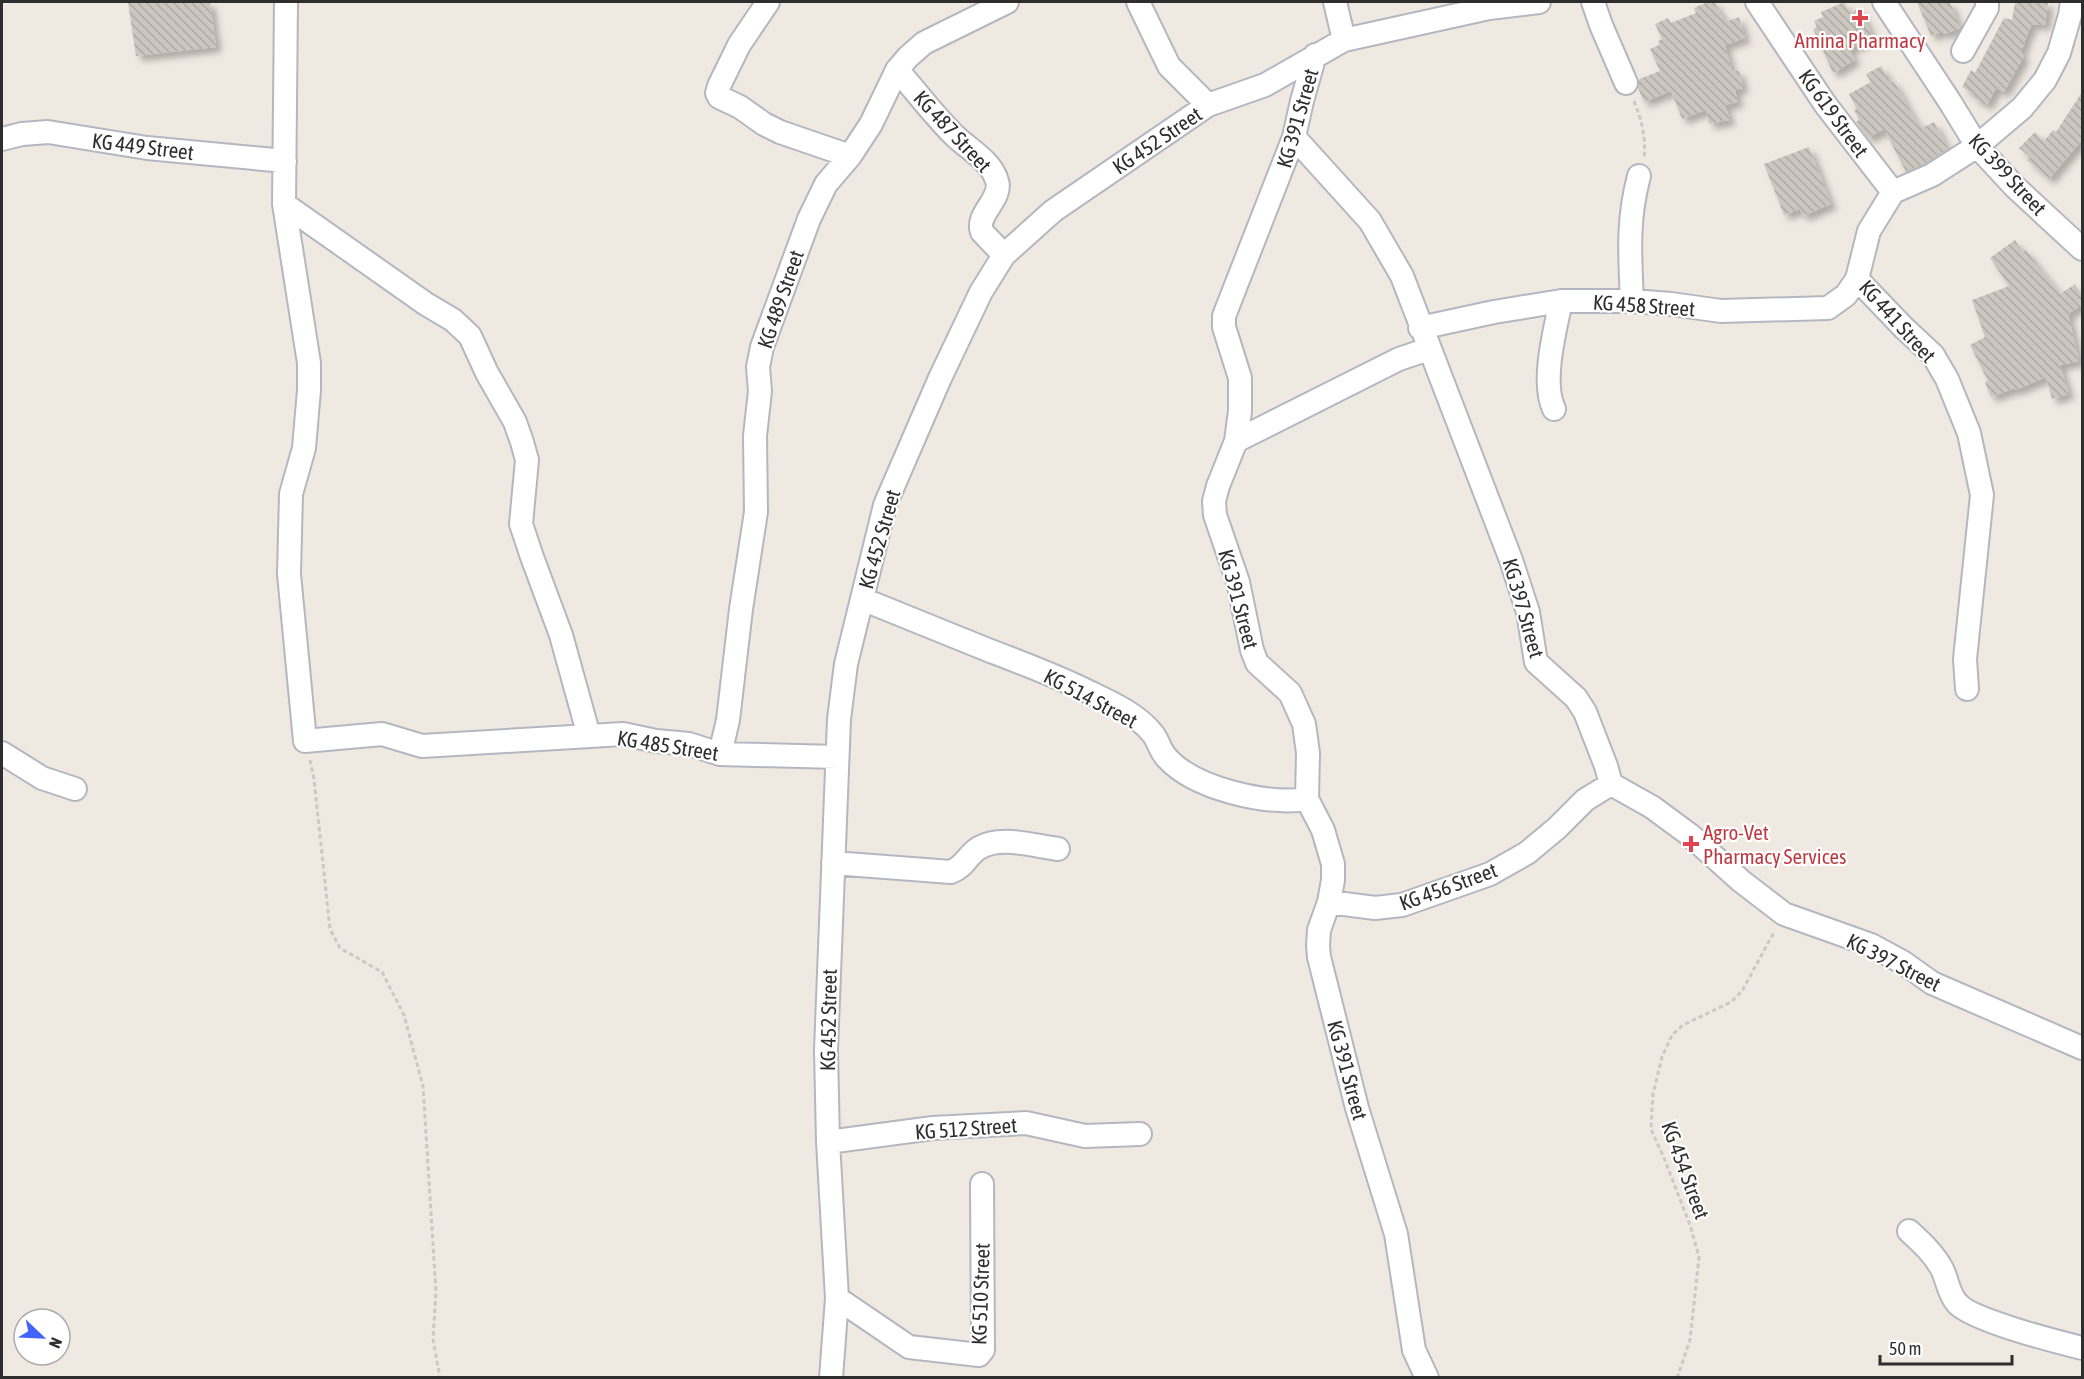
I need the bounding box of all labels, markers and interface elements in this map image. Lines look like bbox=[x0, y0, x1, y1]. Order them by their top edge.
marker: Amina Pharmacy bbox=[1853, 11, 1867, 25]
place label: Amina Pharmacy bbox=[1795, 28, 1926, 52]
street label: KG 619 Street bbox=[1794, 65, 1874, 161]
street label: KG 391 Street bbox=[1271, 66, 1323, 170]
street label: KG 487 Street bbox=[909, 85, 997, 177]
street label: KG 452 Street bbox=[1108, 101, 1206, 179]
street label: KG 449 Street bbox=[91, 128, 195, 164]
street label: KG 399 Street bbox=[1964, 128, 2052, 220]
street label: KG 489 Street bbox=[752, 247, 808, 351]
street label: KG 441 Street bbox=[1855, 275, 1941, 367]
street label: KG 458 Street bbox=[1592, 289, 1696, 321]
street label: KG 452 Street bbox=[853, 487, 905, 591]
street label: KG 391 Street bbox=[1214, 547, 1264, 651]
street label: KG 397 Street bbox=[1498, 556, 1550, 660]
street label: KG 514 Street bbox=[1040, 663, 1142, 733]
street label: KG 485 Street bbox=[616, 725, 720, 765]
place label: Agro-Vet Pharmacy Services bbox=[1703, 820, 1846, 868]
marker: Agro-Vet Pharmacy Services bbox=[1684, 837, 1698, 851]
street label: KG 456 Street bbox=[1396, 857, 1500, 915]
street label: KG 397 Street bbox=[1843, 928, 1945, 996]
street label: KG 452 Street bbox=[815, 969, 841, 1071]
street label: KG 391 Street bbox=[1323, 1018, 1373, 1122]
street label: KG 512 Street bbox=[914, 1112, 1018, 1144]
street label: KG 454 Street bbox=[1657, 1118, 1715, 1222]
street label: KG 510 Street bbox=[966, 1242, 994, 1346]
north arrow bbox=[12, 1307, 72, 1367]
scale bar bbox=[1880, 1328, 2012, 1366]
text: N bbox=[46, 1335, 66, 1351]
text: 50 m bbox=[1889, 1338, 1921, 1359]

